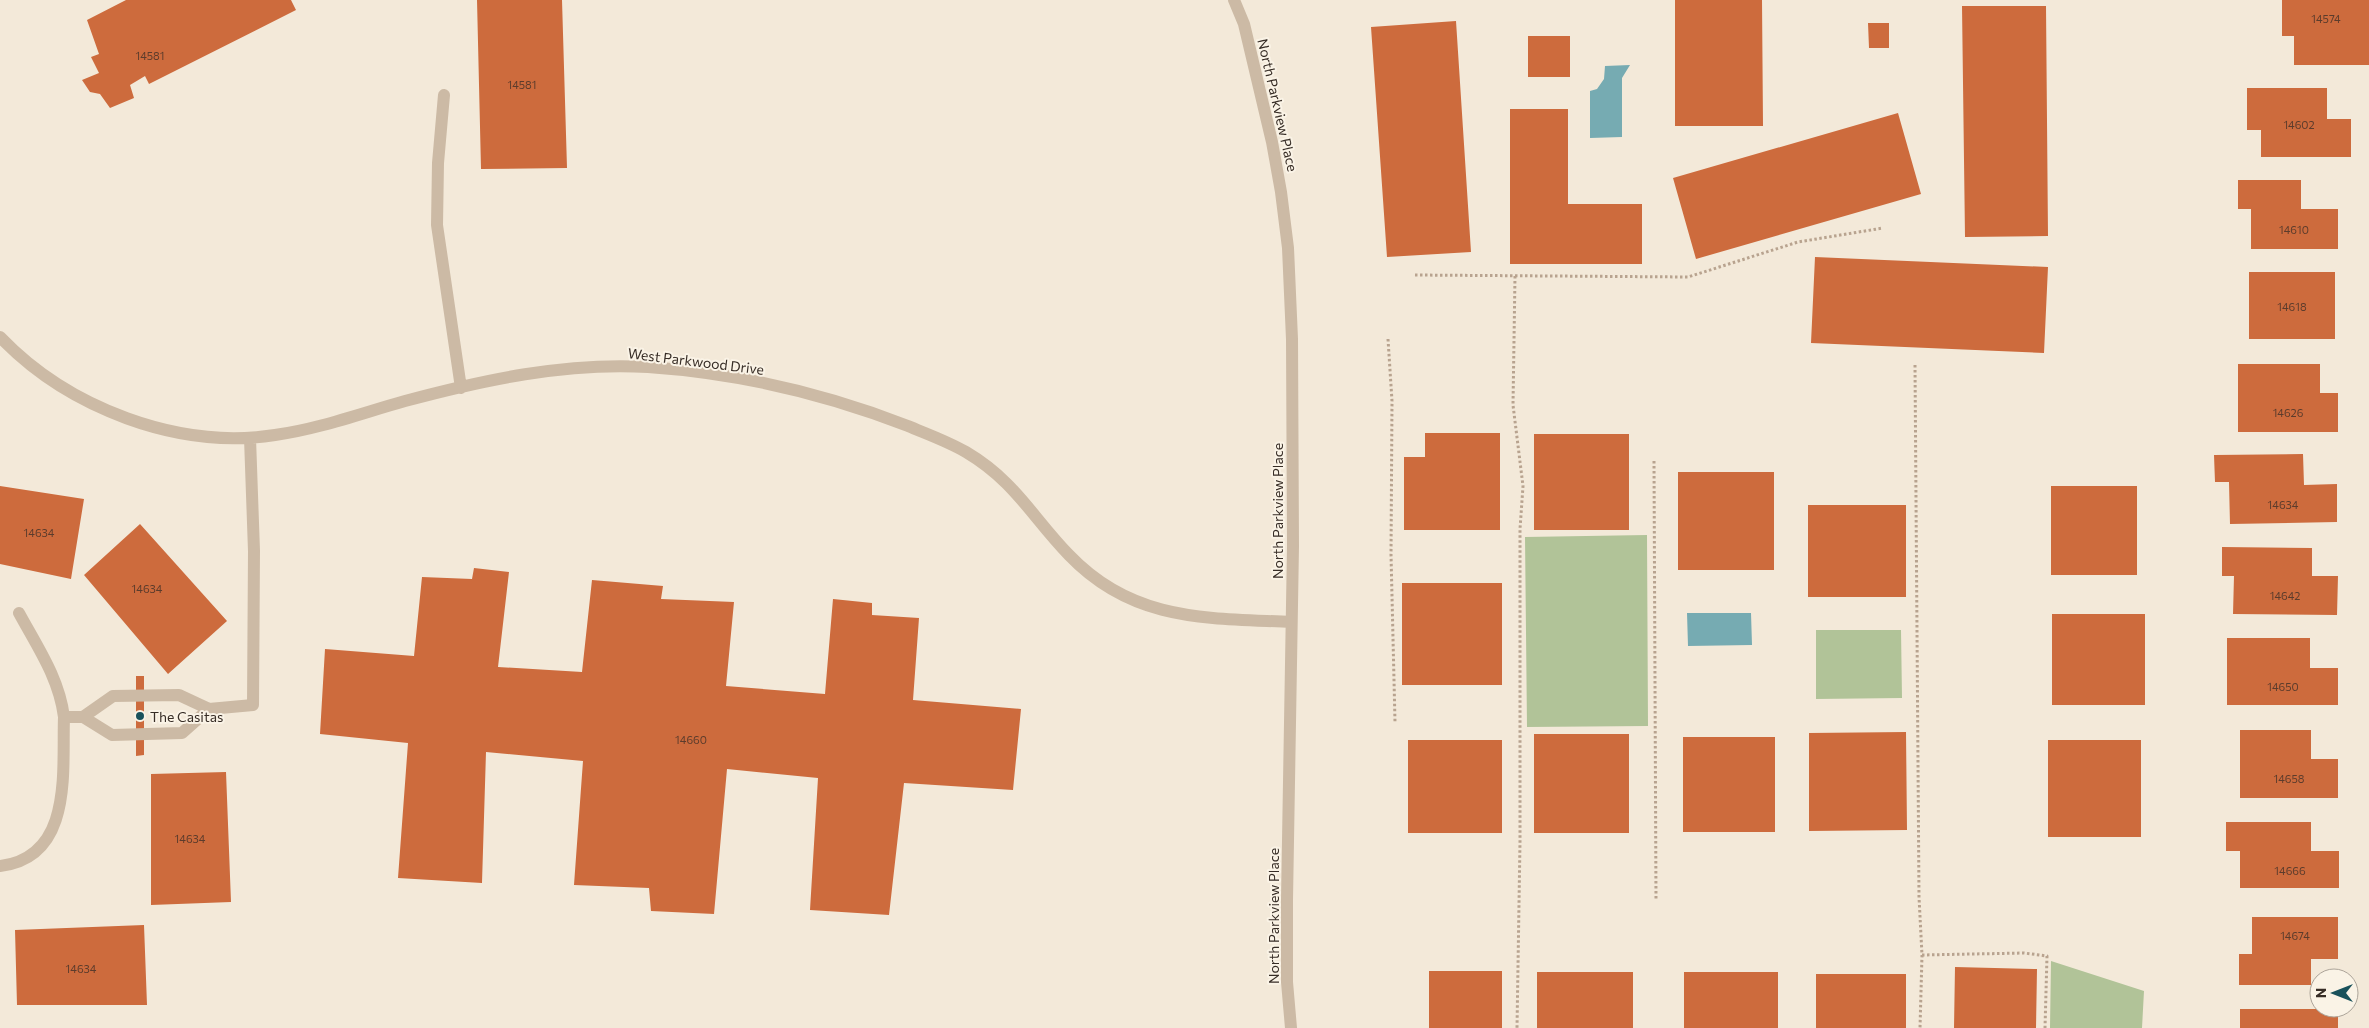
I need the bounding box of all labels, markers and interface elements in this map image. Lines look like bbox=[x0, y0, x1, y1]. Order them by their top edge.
house number: 14574 bbox=[2311, 12, 2341, 25]
street label: North Parkview Place bbox=[1254, 37, 1302, 173]
house number: 14581 bbox=[135, 49, 165, 62]
house number: 14581 bbox=[507, 78, 537, 91]
house number: 14602 bbox=[2283, 118, 2315, 131]
house number: 14610 bbox=[2279, 223, 2309, 236]
house number: 14618 bbox=[2277, 300, 2307, 313]
street label: West Parkwood Drive bbox=[627, 344, 765, 378]
house number: 14626 bbox=[2273, 406, 2304, 419]
street label: North Parkview Place bbox=[1269, 443, 1286, 579]
house number: 14634 bbox=[2268, 498, 2299, 511]
house number: 14634 bbox=[24, 526, 55, 539]
house number: 14634 bbox=[132, 582, 163, 595]
house number: 14642 bbox=[2270, 589, 2300, 602]
house number: 14650 bbox=[2267, 680, 2299, 693]
place label: The Casitas bbox=[150, 708, 223, 725]
marker: The Casitas bbox=[134, 710, 146, 722]
house number: 14660 bbox=[675, 733, 707, 746]
house number: 14658 bbox=[2274, 772, 2305, 785]
house number: 14634 bbox=[175, 832, 206, 845]
street label: North Parkview Place bbox=[1265, 848, 1282, 984]
house number: 14666 bbox=[2274, 864, 2306, 877]
house number: 14674 bbox=[2280, 929, 2310, 942]
house number: 14634 bbox=[66, 962, 97, 975]
north arrow bbox=[2309, 968, 2359, 1018]
text: N bbox=[2312, 988, 2329, 998]

